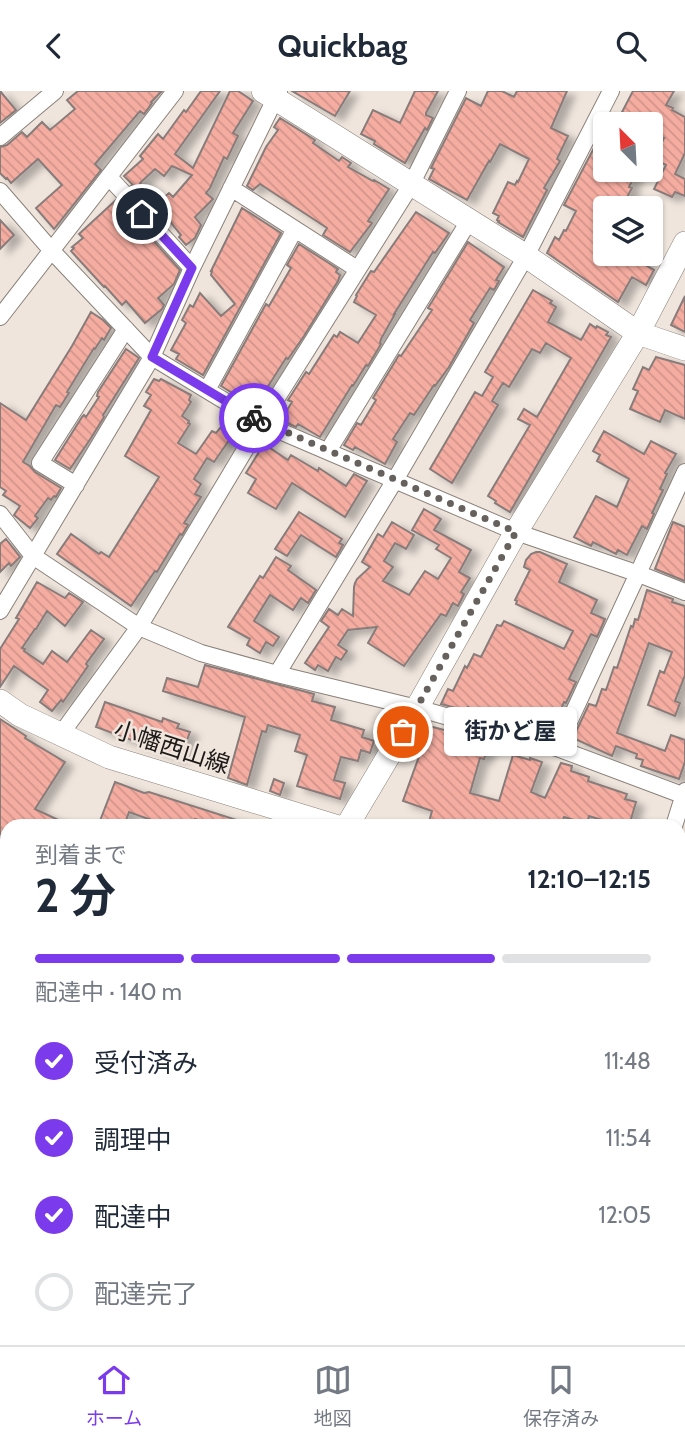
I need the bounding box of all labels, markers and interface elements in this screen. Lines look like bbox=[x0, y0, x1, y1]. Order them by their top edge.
text: Quickbag bbox=[278, 26, 407, 65]
icon: back bbox=[35, 27, 73, 65]
icon: search bbox=[612, 27, 650, 65]
north arrow bbox=[593, 112, 663, 182]
map controls bbox=[593, 112, 663, 266]
pin bbox=[112, 184, 172, 244]
icon: home bbox=[123, 195, 161, 233]
button: layers bbox=[593, 196, 663, 266]
courier bbox=[219, 383, 289, 453]
icon: bike bbox=[235, 399, 273, 437]
pin bbox=[373, 702, 433, 762]
callout: 街かど屋 bbox=[445, 707, 578, 757]
icon: bag bbox=[384, 713, 422, 751]
street label: 小幡西山線 bbox=[110, 715, 234, 779]
text: 街かど屋 bbox=[465, 717, 557, 745]
text: 到着まで bbox=[35, 841, 127, 869]
text: 12:10–12:15 bbox=[527, 863, 651, 895]
text: 2 分 bbox=[35, 868, 116, 924]
text: 配達中 · 140 m bbox=[35, 978, 182, 1006]
icon: check bbox=[35, 1042, 73, 1080]
text: 受付済み bbox=[94, 1047, 198, 1079]
text: 11:48 bbox=[604, 1047, 651, 1075]
icon: check bbox=[35, 1119, 73, 1157]
text: 調理中 bbox=[94, 1124, 172, 1156]
text: 11:54 bbox=[605, 1124, 651, 1152]
icon: check bbox=[35, 1196, 73, 1234]
text: 配達中 bbox=[94, 1201, 172, 1233]
text: 12:05 bbox=[598, 1201, 651, 1229]
text: 配達完了 bbox=[94, 1278, 198, 1310]
tab: ホーム bbox=[86, 1361, 142, 1430]
tab: 地図 bbox=[314, 1361, 352, 1430]
tab: 保存済み bbox=[523, 1361, 599, 1430]

